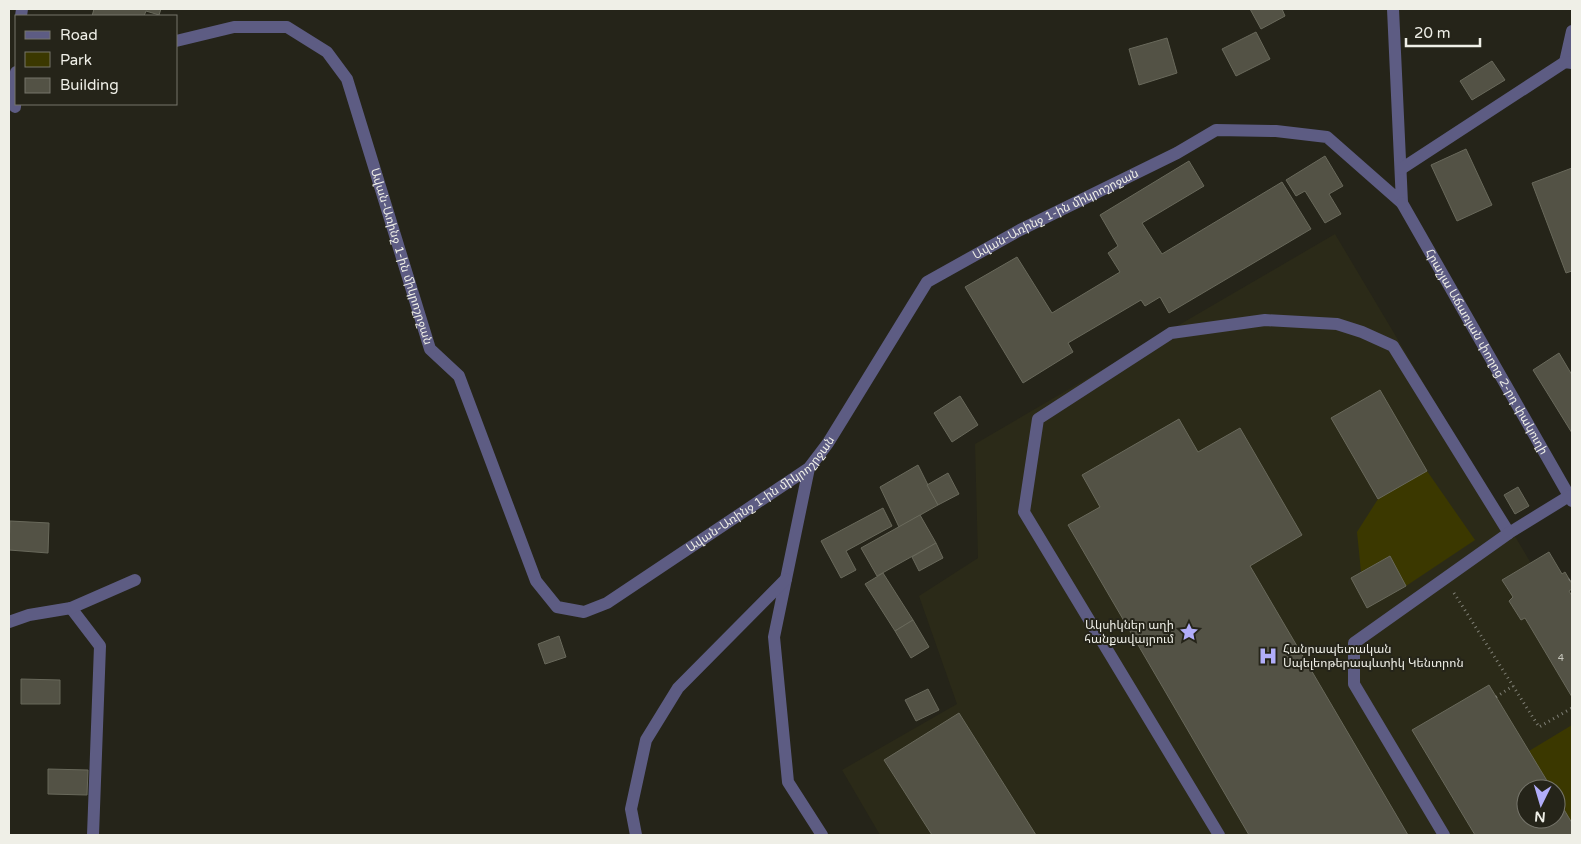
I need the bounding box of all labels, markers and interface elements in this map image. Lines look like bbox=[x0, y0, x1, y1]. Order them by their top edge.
legend bbox=[15, 15, 178, 105]
scale bar bbox=[1406, 15, 1480, 47]
text: 20 m bbox=[1414, 24, 1451, 42]
text: Road bbox=[60, 26, 98, 44]
text: Park bbox=[60, 51, 92, 69]
text: Building bbox=[60, 76, 119, 94]
street label: Ավան-Առինջ 1-ին միկրոշրջան bbox=[368, 166, 435, 346]
street label: Ավան-Առինջ 1-ին միկրոշրջան bbox=[970, 166, 1141, 262]
street label: Հրաչյա Աճառյան փողոց 2-րդ փակուղի bbox=[1423, 246, 1551, 457]
street label: Ավան-Առինջ 1-ին միկրոշրջան bbox=[684, 434, 837, 555]
place label: Ակսիկներ աղի հանքավայրում bbox=[1084, 618, 1174, 646]
place icon: Ակսիկներ աղի հանքավայրում bbox=[1178, 621, 1200, 643]
place label: Հանրապետական Սպելեոթերապևտիկ Կենտրոն bbox=[1283, 642, 1464, 670]
hospital icon: Հանրապետական Սպելեոթերապևտիկ Կենտրոն bbox=[1257, 645, 1279, 667]
house number: 4 bbox=[1558, 652, 1564, 664]
north arrow bbox=[1516, 779, 1566, 829]
text: N bbox=[1534, 807, 1546, 825]

